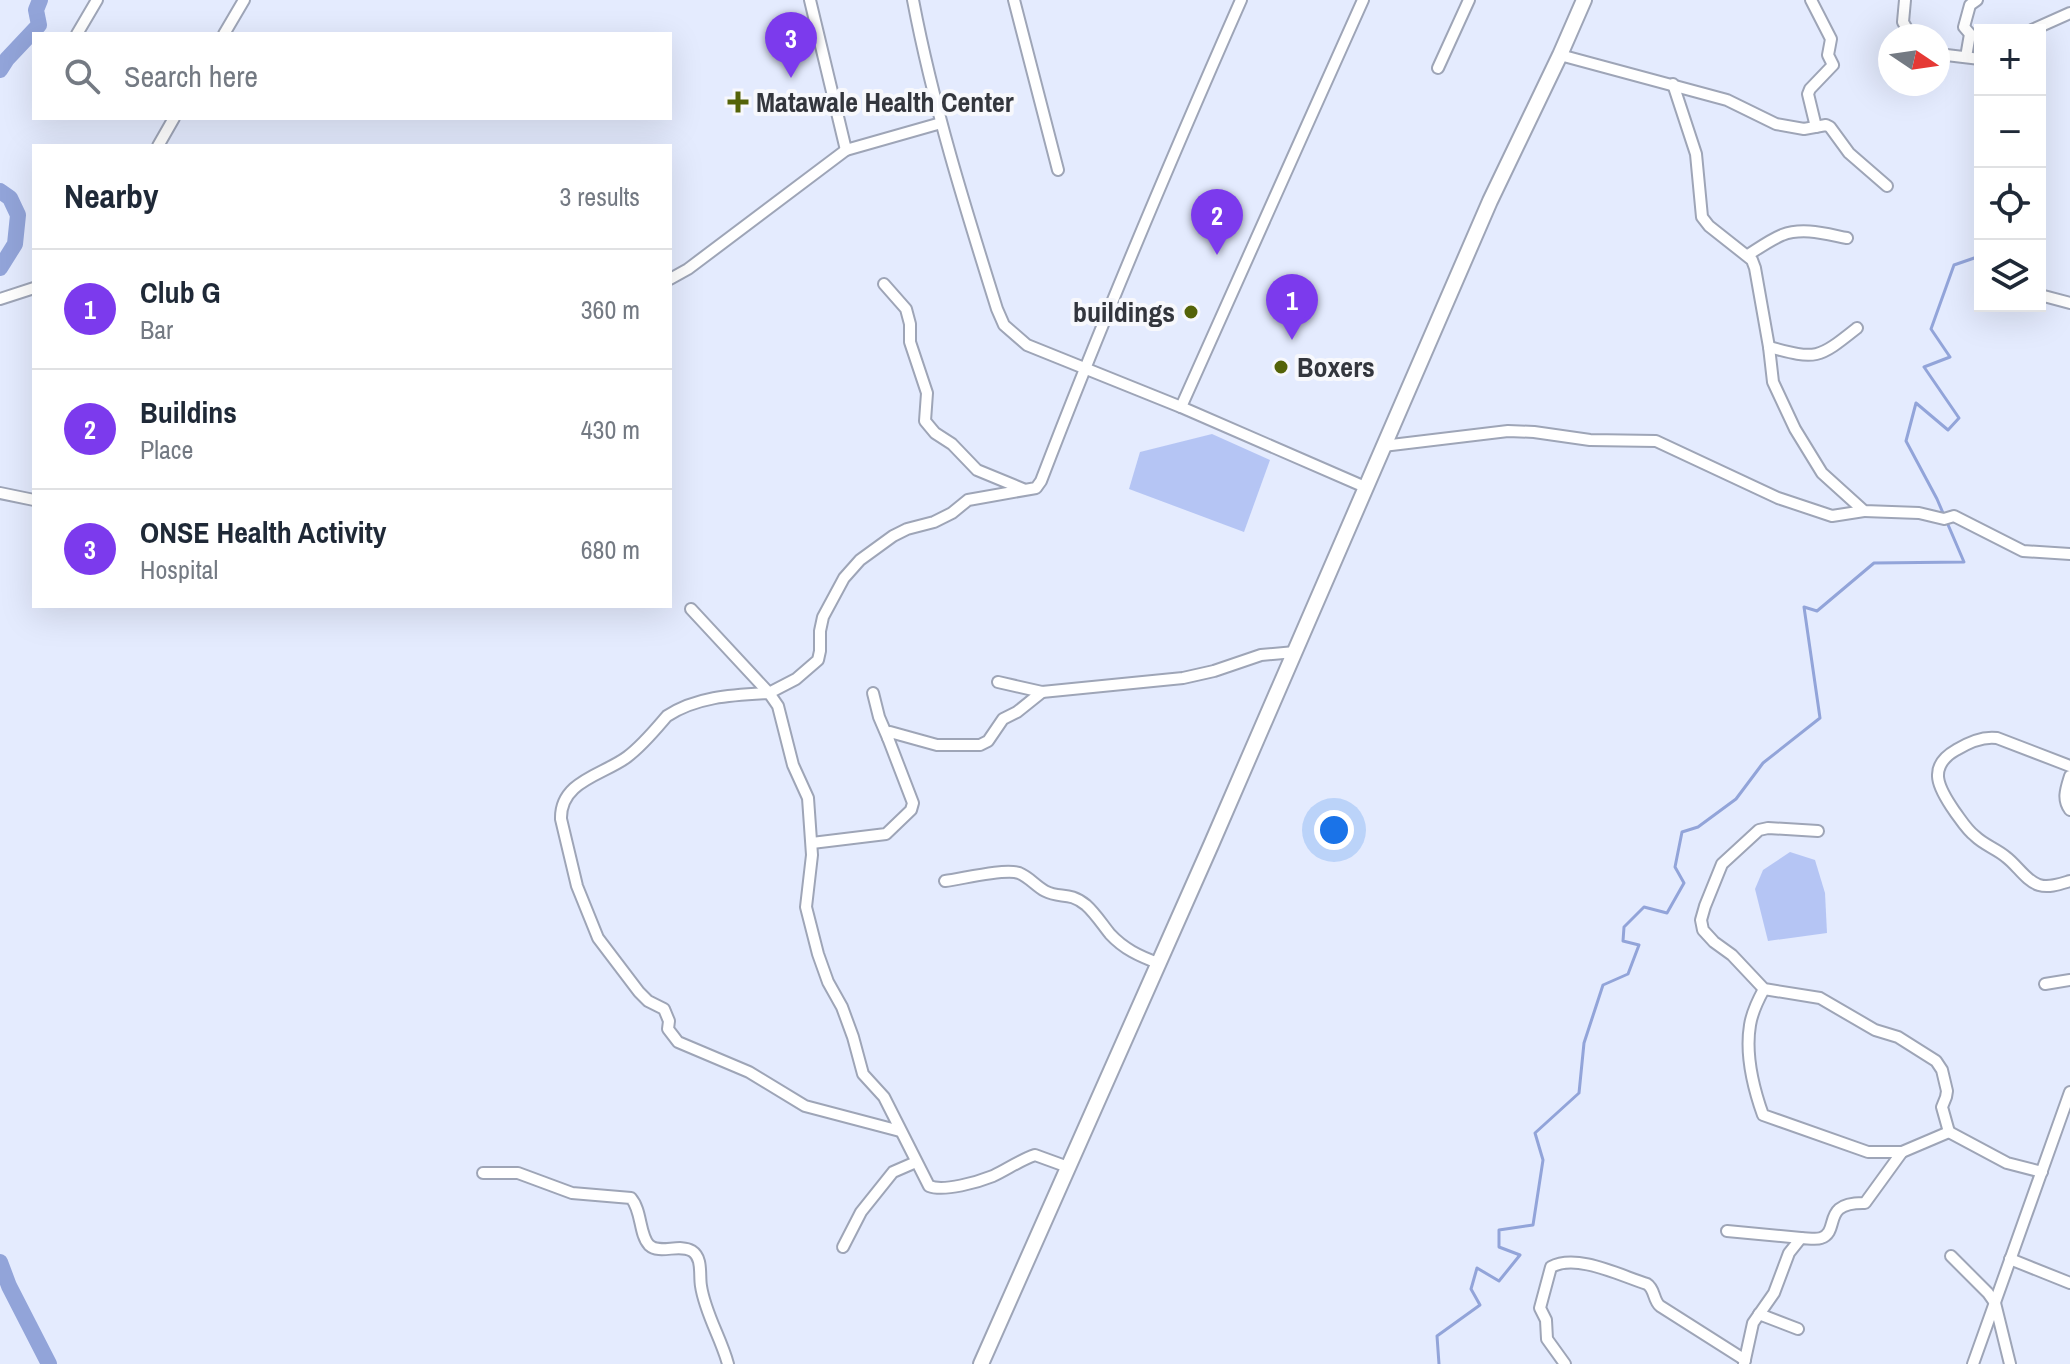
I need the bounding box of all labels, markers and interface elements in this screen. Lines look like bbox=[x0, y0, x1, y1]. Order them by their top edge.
pin: 3 bbox=[765, 12, 817, 78]
north arrow bbox=[1878, 24, 1950, 96]
map controls bbox=[1974, 24, 2046, 312]
button: + bbox=[1974, 24, 2046, 96]
search box bbox=[32, 32, 672, 120]
icon: search bbox=[60, 54, 104, 98]
text: Search here bbox=[124, 56, 258, 96]
place label: Matawale Health Center bbox=[756, 83, 1014, 121]
marker: Matawale Health Center bbox=[727, 91, 749, 113]
button: − bbox=[1974, 96, 2046, 168]
button: locate bbox=[1974, 168, 2046, 240]
text: Nearby bbox=[64, 173, 159, 219]
text: 3 results bbox=[559, 179, 640, 214]
pin: 2 bbox=[1191, 189, 1243, 255]
button: layers bbox=[1974, 240, 2046, 312]
text: Club G bbox=[140, 272, 221, 312]
pin: 1 bbox=[1266, 274, 1318, 340]
text: 1 bbox=[84, 292, 96, 327]
text: 360 m bbox=[581, 292, 640, 327]
place label: buildings bbox=[1073, 293, 1175, 331]
marker: buildings bbox=[1182, 303, 1200, 321]
text: Bar bbox=[140, 312, 173, 347]
place label: Boxers bbox=[1297, 348, 1375, 386]
marker: Boxers bbox=[1272, 358, 1290, 376]
text: Buildins bbox=[140, 392, 237, 432]
text: 2 bbox=[84, 412, 96, 447]
text: 430 m bbox=[581, 412, 640, 447]
text: Place bbox=[140, 432, 193, 467]
text: ONSE Health Activity bbox=[140, 512, 387, 552]
text: 3 bbox=[84, 532, 96, 567]
text: 680 m bbox=[581, 532, 640, 567]
text: Hospital bbox=[140, 552, 218, 587]
your location bbox=[1314, 810, 1354, 850]

